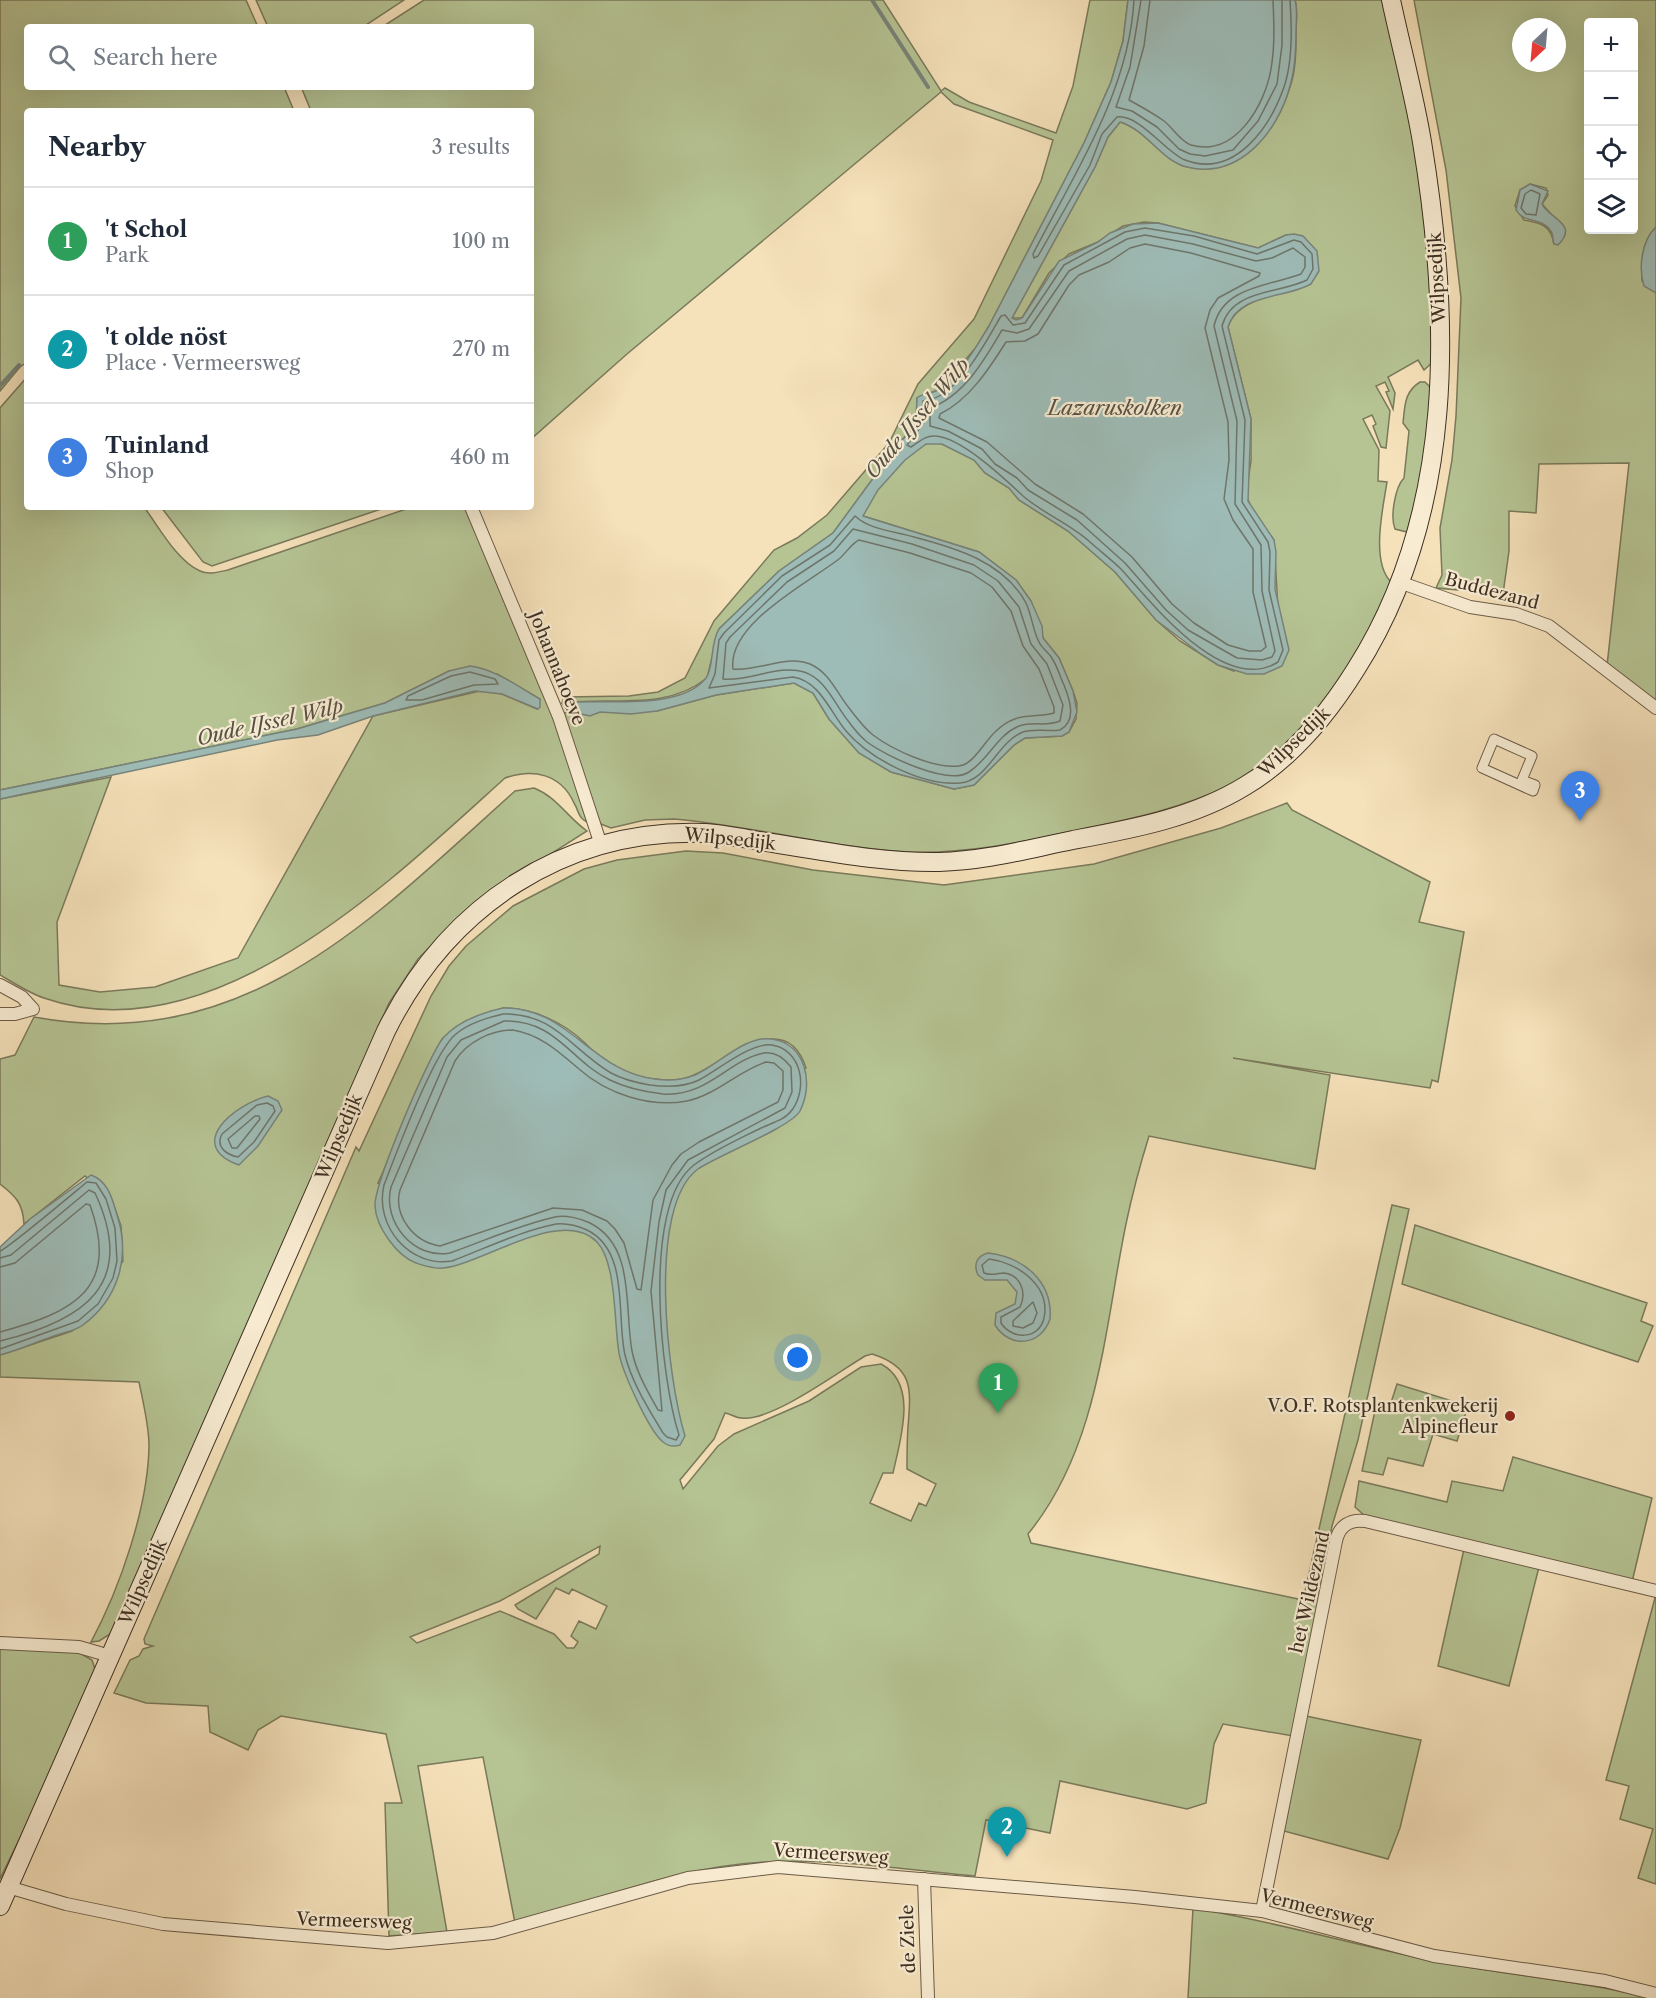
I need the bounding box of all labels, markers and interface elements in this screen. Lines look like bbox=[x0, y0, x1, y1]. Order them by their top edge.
north arrow bbox=[1512, 18, 1566, 72]
map controls bbox=[1584, 18, 1638, 234]
button: + bbox=[1584, 18, 1638, 72]
search box bbox=[24, 24, 534, 90]
icon: search bbox=[45, 41, 78, 74]
text: Search here bbox=[93, 44, 218, 71]
button: − bbox=[1584, 72, 1638, 126]
button: locate bbox=[1584, 126, 1638, 180]
text: Nearby bbox=[48, 131, 146, 163]
text: 3 results bbox=[432, 135, 510, 159]
button: layers bbox=[1584, 180, 1638, 234]
text: 't Schol bbox=[105, 216, 187, 243]
text: 1 bbox=[63, 229, 72, 253]
text: 100 m bbox=[452, 229, 510, 253]
street label: Wilpsedijk bbox=[1424, 230, 1450, 325]
text: Park bbox=[105, 243, 148, 267]
text: 't olde nöst bbox=[105, 324, 227, 351]
text: 2 bbox=[62, 337, 73, 361]
text: 270 m bbox=[452, 337, 510, 361]
text: Place · Vermeersweg bbox=[105, 351, 300, 375]
water label: Oude IJssel Wilp bbox=[860, 353, 974, 483]
water label: Lazaruskolken bbox=[1046, 396, 1182, 420]
text: Tuinland bbox=[105, 432, 209, 459]
text: 3 bbox=[62, 445, 73, 469]
text: 460 m bbox=[450, 445, 510, 469]
text: Shop bbox=[105, 459, 154, 483]
street label: Buddezand bbox=[1442, 568, 1542, 614]
street label: Johannahoeve bbox=[523, 605, 590, 728]
water label: Oude IJssel Wilp bbox=[194, 693, 346, 751]
street label: Wilpsedijk bbox=[1253, 701, 1336, 782]
pin: 3 bbox=[1560, 772, 1600, 821]
street label: Wilpsedijk bbox=[682, 823, 778, 855]
street label: Wilpsedijk bbox=[311, 1089, 368, 1184]
your location bbox=[783, 1343, 812, 1372]
pin: 1 bbox=[978, 1364, 1018, 1413]
place label: V.O.F. Rotsplantenkwekerij Alpinefleur bbox=[1266, 1395, 1498, 1438]
marker: V.O.F. Rotsplantenkwekerij Alpinefleur bbox=[1503, 1409, 1517, 1423]
street label: het Wildezand bbox=[1285, 1529, 1335, 1655]
street label: Wilpsedijk bbox=[114, 1534, 172, 1629]
pin: 2 bbox=[988, 1808, 1026, 1857]
street label: Vermeersweg bbox=[772, 1839, 890, 1869]
street label: Vermeersweg bbox=[1257, 1884, 1376, 1934]
street label: de Ziele bbox=[896, 1904, 920, 1974]
street label: Vermeersweg bbox=[295, 1908, 412, 1934]

